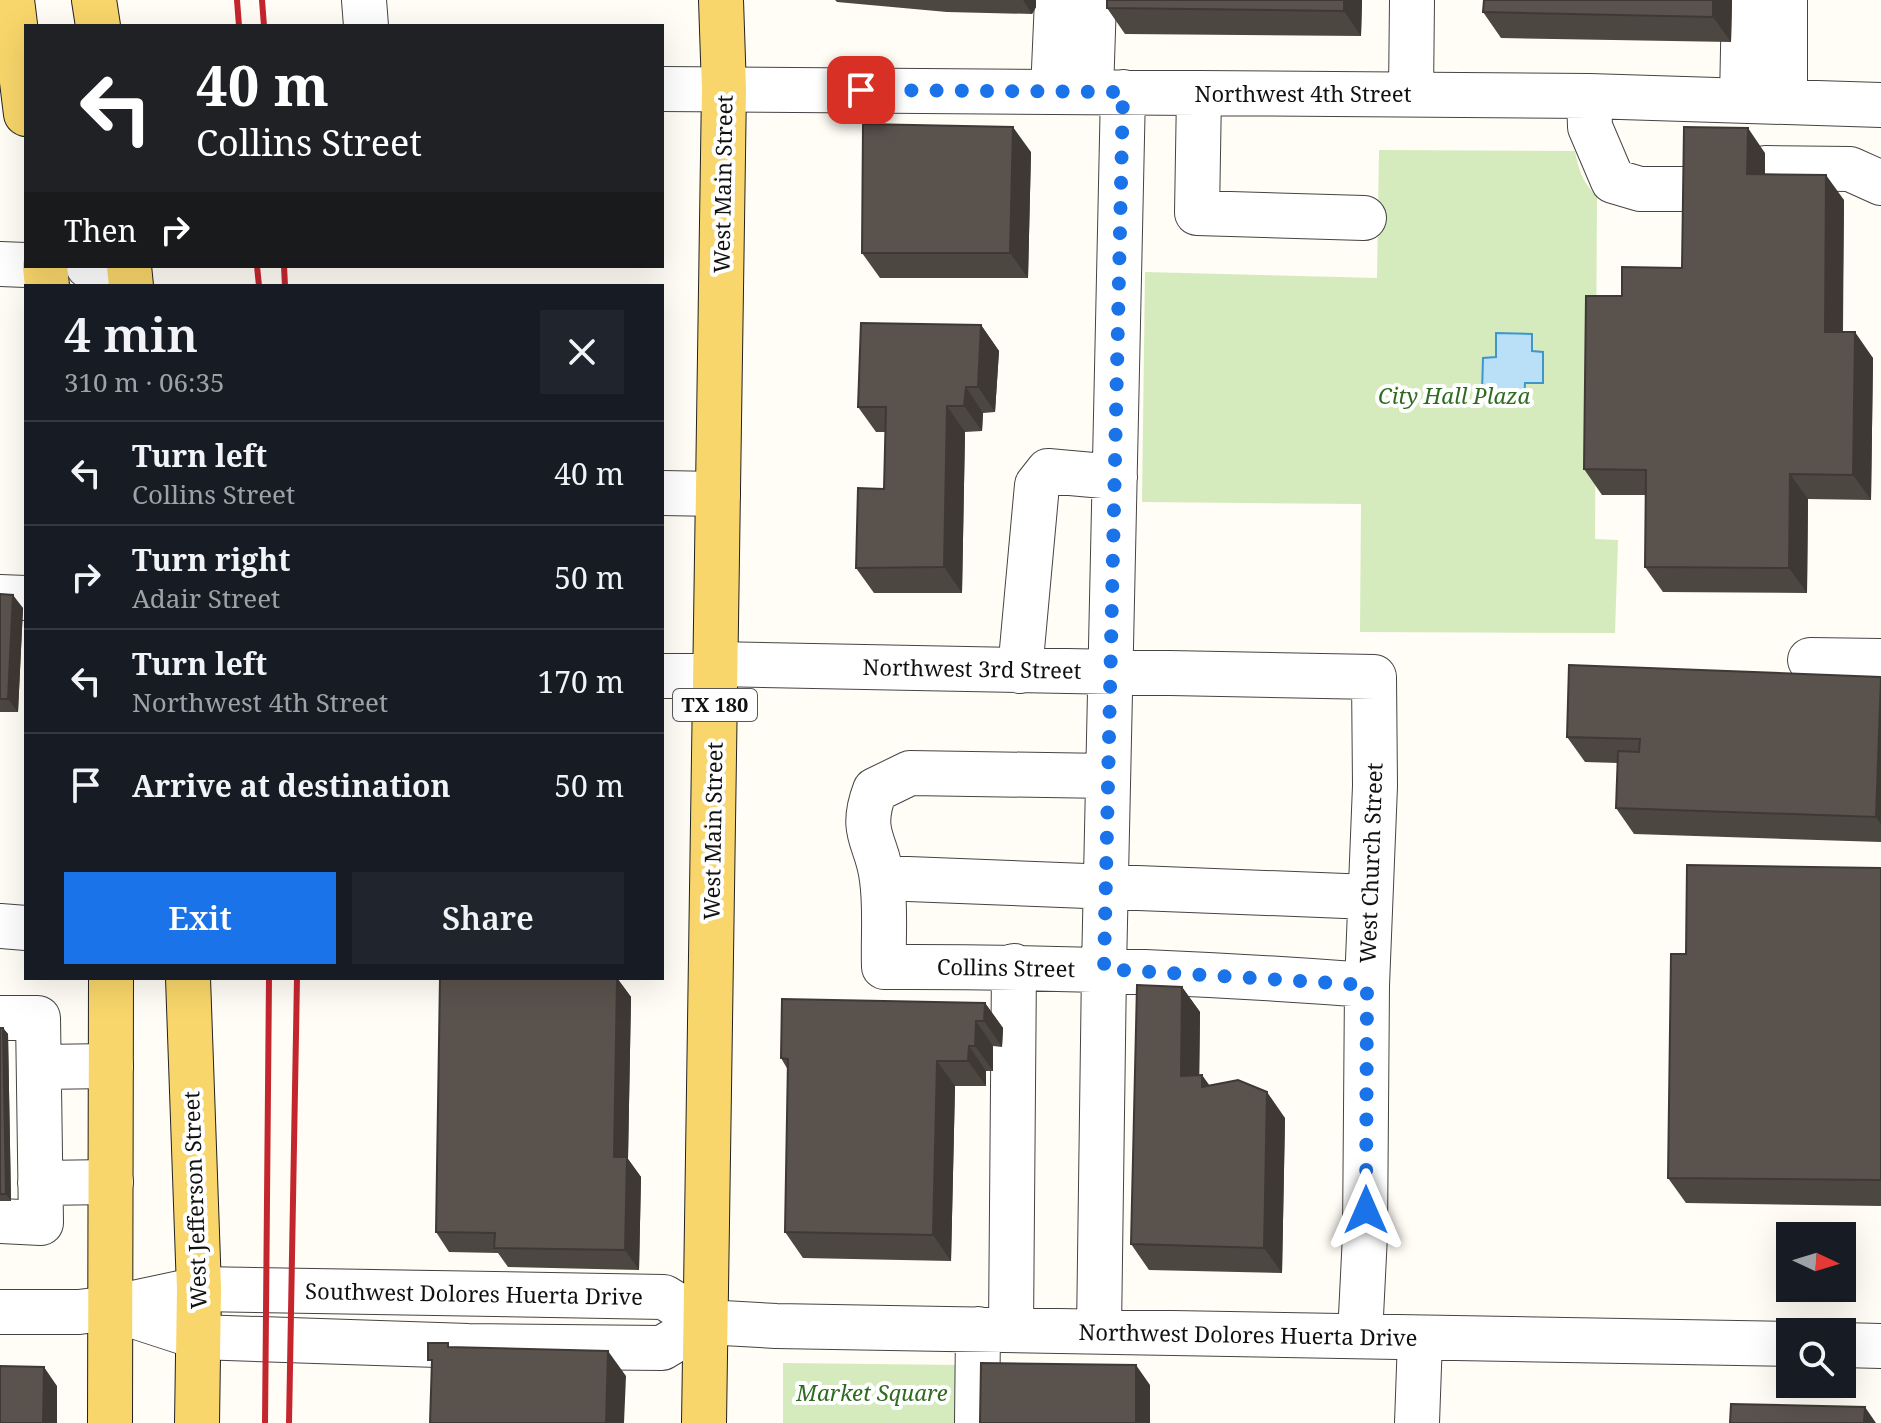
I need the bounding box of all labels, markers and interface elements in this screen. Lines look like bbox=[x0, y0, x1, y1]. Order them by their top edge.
text: 40 m bbox=[196, 46, 329, 122]
icon: left bbox=[64, 56, 168, 160]
pin bbox=[827, 56, 895, 124]
icon: arrive bbox=[839, 68, 883, 112]
street label: Northwest 4th Street bbox=[1195, 78, 1412, 108]
street label: West Main Street bbox=[705, 94, 739, 273]
text: Collins Street bbox=[196, 118, 422, 167]
icon: right bbox=[153, 208, 197, 252]
text: Then bbox=[64, 210, 137, 251]
text: 4 min bbox=[64, 301, 198, 366]
button: close bbox=[540, 310, 624, 394]
text: 310 m · 06:35 bbox=[64, 364, 225, 400]
park label: City Hall Plaza bbox=[1378, 380, 1530, 410]
text: Turn left bbox=[132, 435, 267, 476]
icon: left bbox=[64, 451, 108, 495]
text: 40 m bbox=[554, 453, 624, 494]
text: Collins Street bbox=[132, 476, 295, 512]
text: Turn right bbox=[132, 539, 290, 580]
icon: right bbox=[64, 555, 108, 599]
text: 50 m bbox=[554, 557, 624, 598]
text: Adair Street bbox=[132, 580, 280, 616]
text: Turn left bbox=[132, 643, 267, 684]
street label: Northwest 3rd Street bbox=[862, 651, 1082, 685]
icon: left bbox=[64, 659, 108, 703]
text: 170 m bbox=[538, 661, 624, 702]
text: Northwest 4th Street bbox=[132, 684, 388, 720]
road number: TX 180 bbox=[673, 689, 757, 721]
street label: West Main Street bbox=[695, 741, 729, 920]
street label: West Church Street bbox=[1352, 762, 1388, 964]
icon: arrive bbox=[64, 763, 108, 807]
text: Arrive at destination bbox=[132, 765, 451, 806]
text: 50 m bbox=[554, 765, 624, 806]
button: Exit bbox=[64, 872, 336, 964]
button: Share bbox=[352, 872, 624, 964]
street label: Collins Street bbox=[937, 951, 1076, 983]
street label: West Jefferson Street bbox=[175, 1090, 213, 1310]
position arrow bbox=[1324, 1168, 1408, 1252]
north arrow bbox=[1776, 1222, 1856, 1302]
map controls bbox=[1776, 1222, 1856, 1398]
street label: Southwest Dolores Huerta Drive bbox=[305, 1275, 643, 1311]
street label: Northwest Dolores Huerta Drive bbox=[1078, 1316, 1418, 1352]
button: search bbox=[1776, 1318, 1856, 1398]
park label: Market Square bbox=[795, 1377, 948, 1407]

